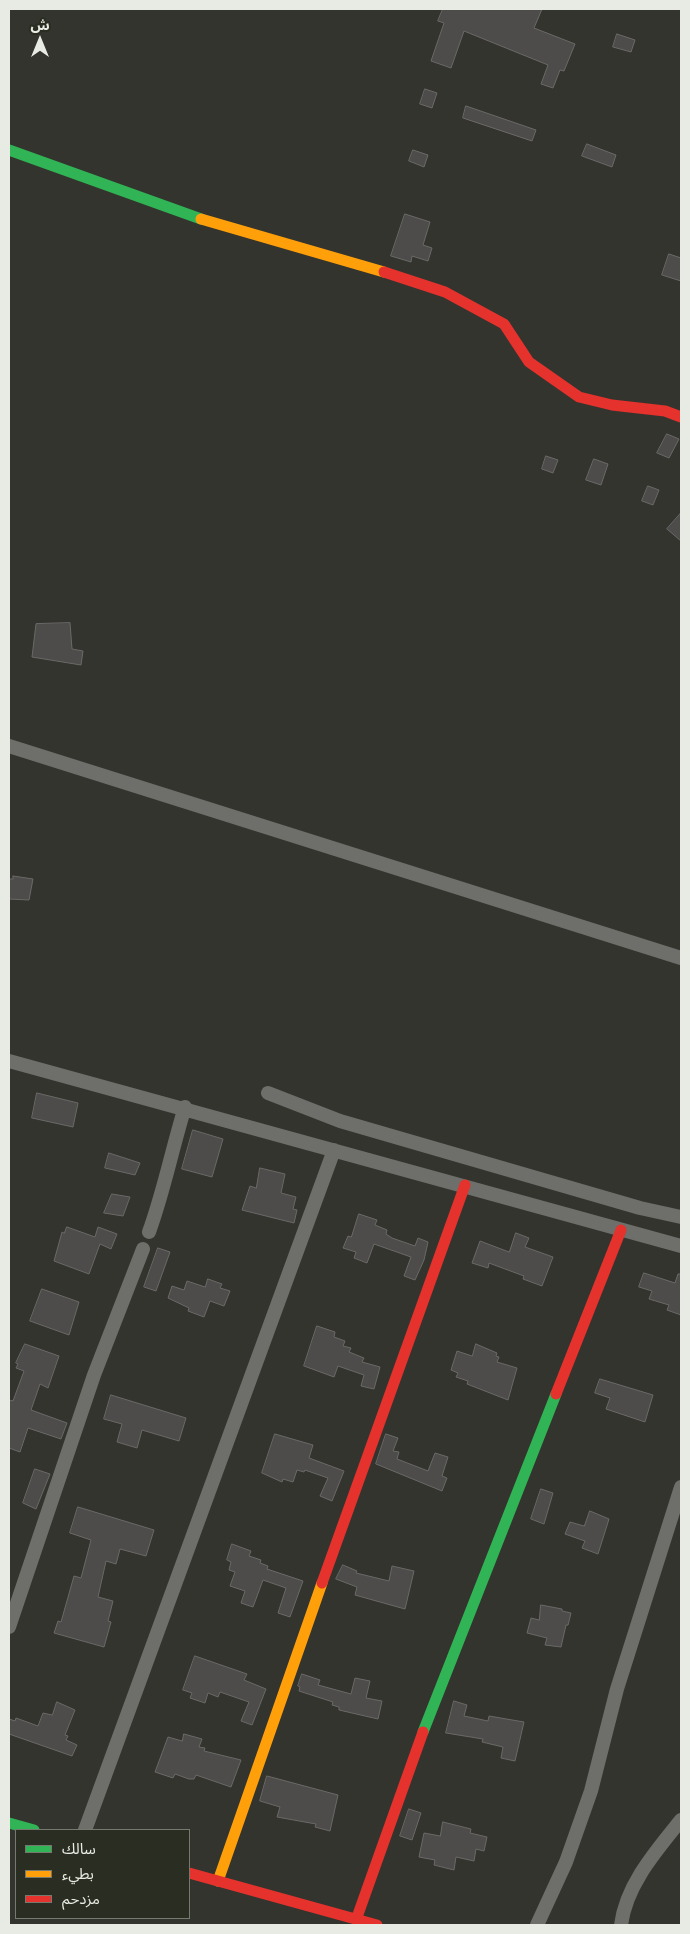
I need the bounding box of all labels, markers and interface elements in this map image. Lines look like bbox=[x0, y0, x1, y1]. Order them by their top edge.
north arrow bbox=[15, 15, 65, 65]
text: ش bbox=[30, 16, 50, 33]
legend bbox=[15, 1829, 190, 1919]
text: سالك bbox=[62, 1839, 96, 1857]
text: بطيء bbox=[62, 1864, 94, 1882]
text: مزدحم bbox=[62, 1889, 100, 1907]

